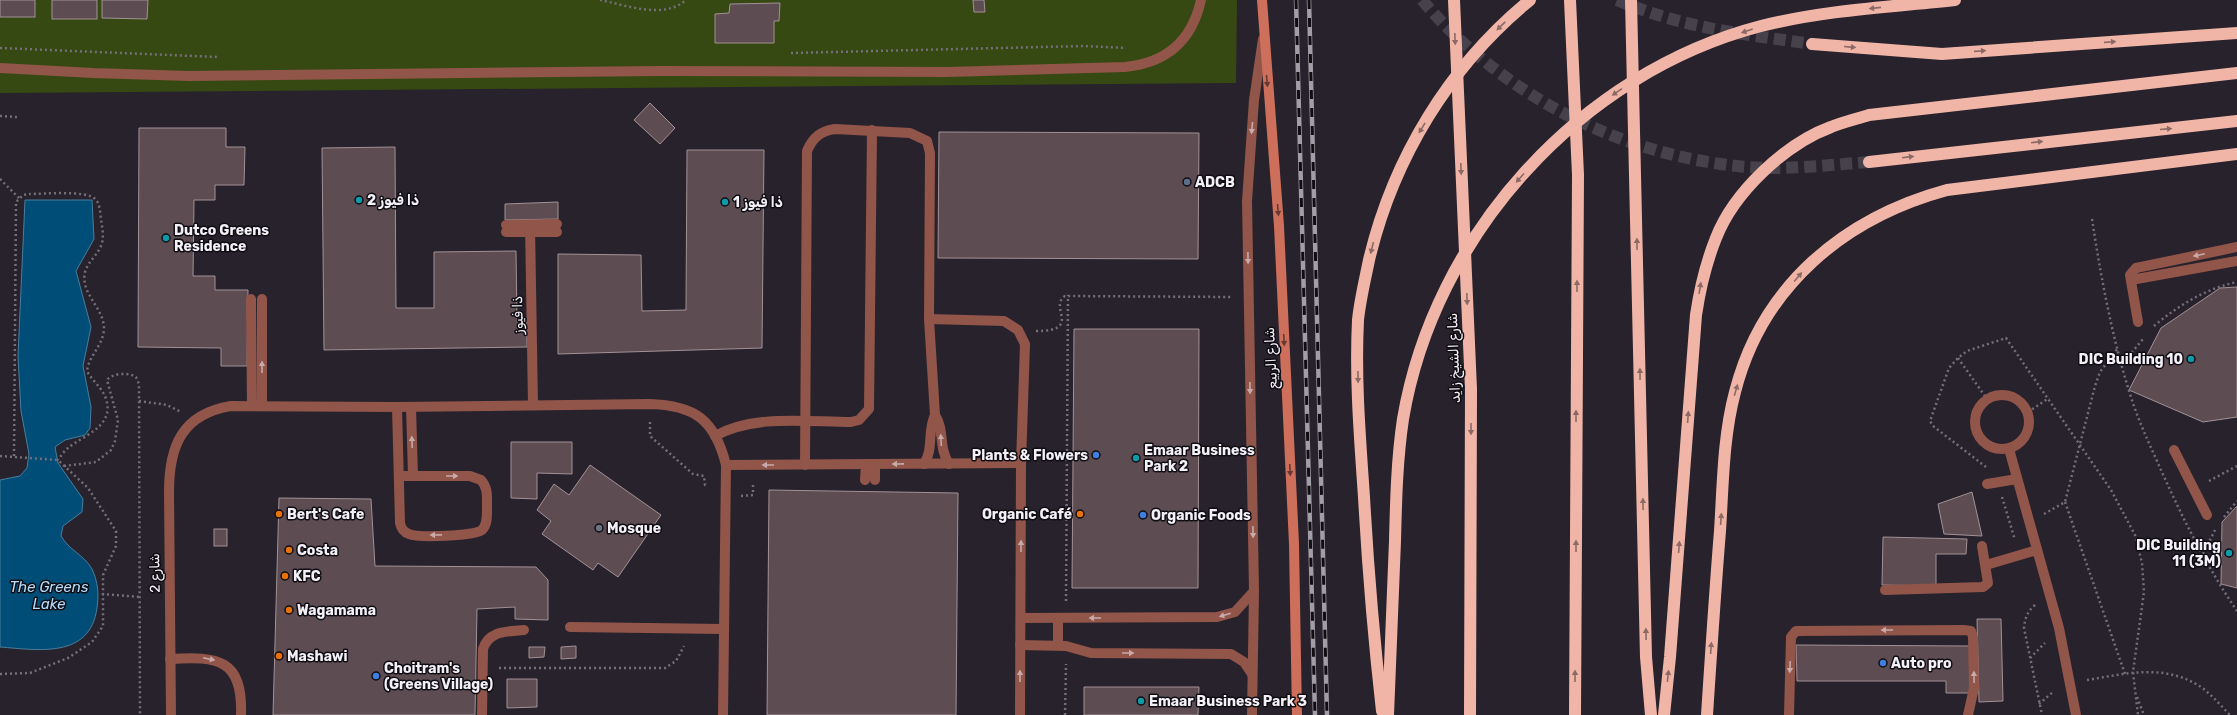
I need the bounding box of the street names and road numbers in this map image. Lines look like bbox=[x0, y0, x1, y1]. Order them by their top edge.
street label: ذا فيوز bbox=[509, 296, 527, 335]
street label: شارع الشيخ زايد bbox=[1444, 313, 1466, 403]
street label: شارع الربيع bbox=[1261, 327, 1283, 389]
street label: شارع 2 bbox=[146, 553, 166, 593]

